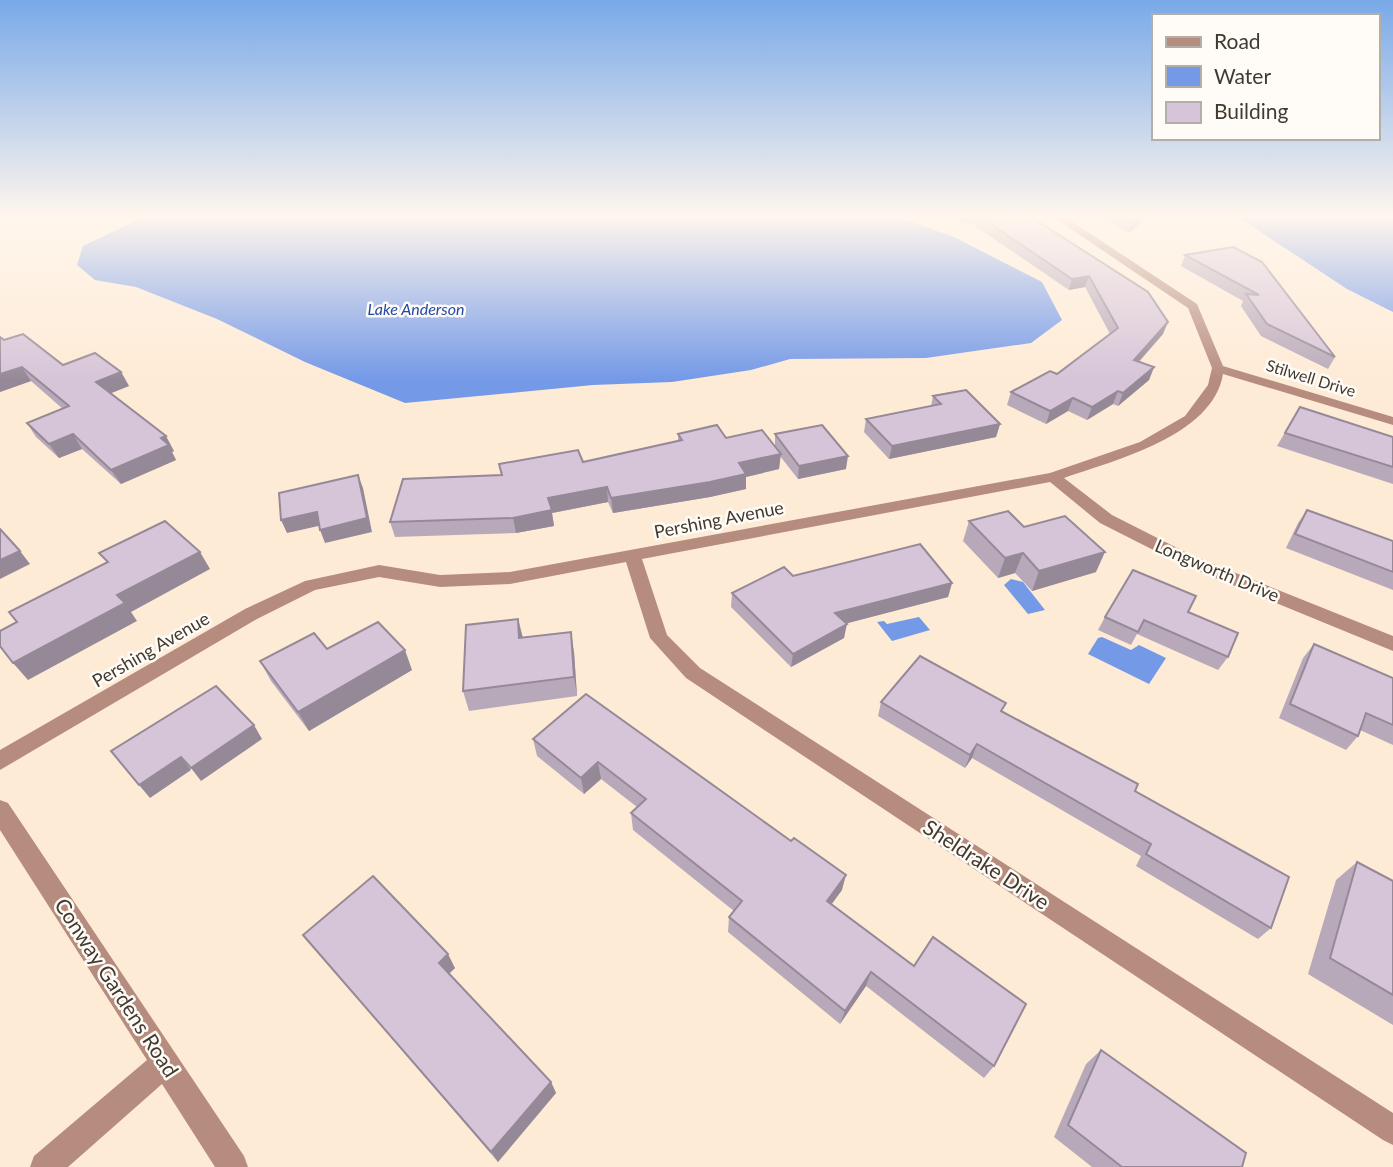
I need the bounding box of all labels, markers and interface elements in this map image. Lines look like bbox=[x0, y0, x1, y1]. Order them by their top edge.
legend bbox=[1152, 14, 1379, 140]
text: Road bbox=[1214, 28, 1261, 53]
text: Water bbox=[1214, 63, 1271, 88]
text: Building bbox=[1214, 98, 1289, 123]
water label: Lake Anderson bbox=[368, 299, 464, 318]
street label: Stilwell Drive bbox=[1264, 355, 1358, 400]
street label: Pershing Avenue bbox=[652, 496, 785, 542]
street label: Longworth Drive bbox=[1152, 534, 1283, 606]
street label: Pershing Avenue bbox=[88, 607, 213, 692]
street label: Sheldrake Drive bbox=[919, 814, 1055, 914]
street label: Conway Gardens Road bbox=[50, 893, 184, 1081]

